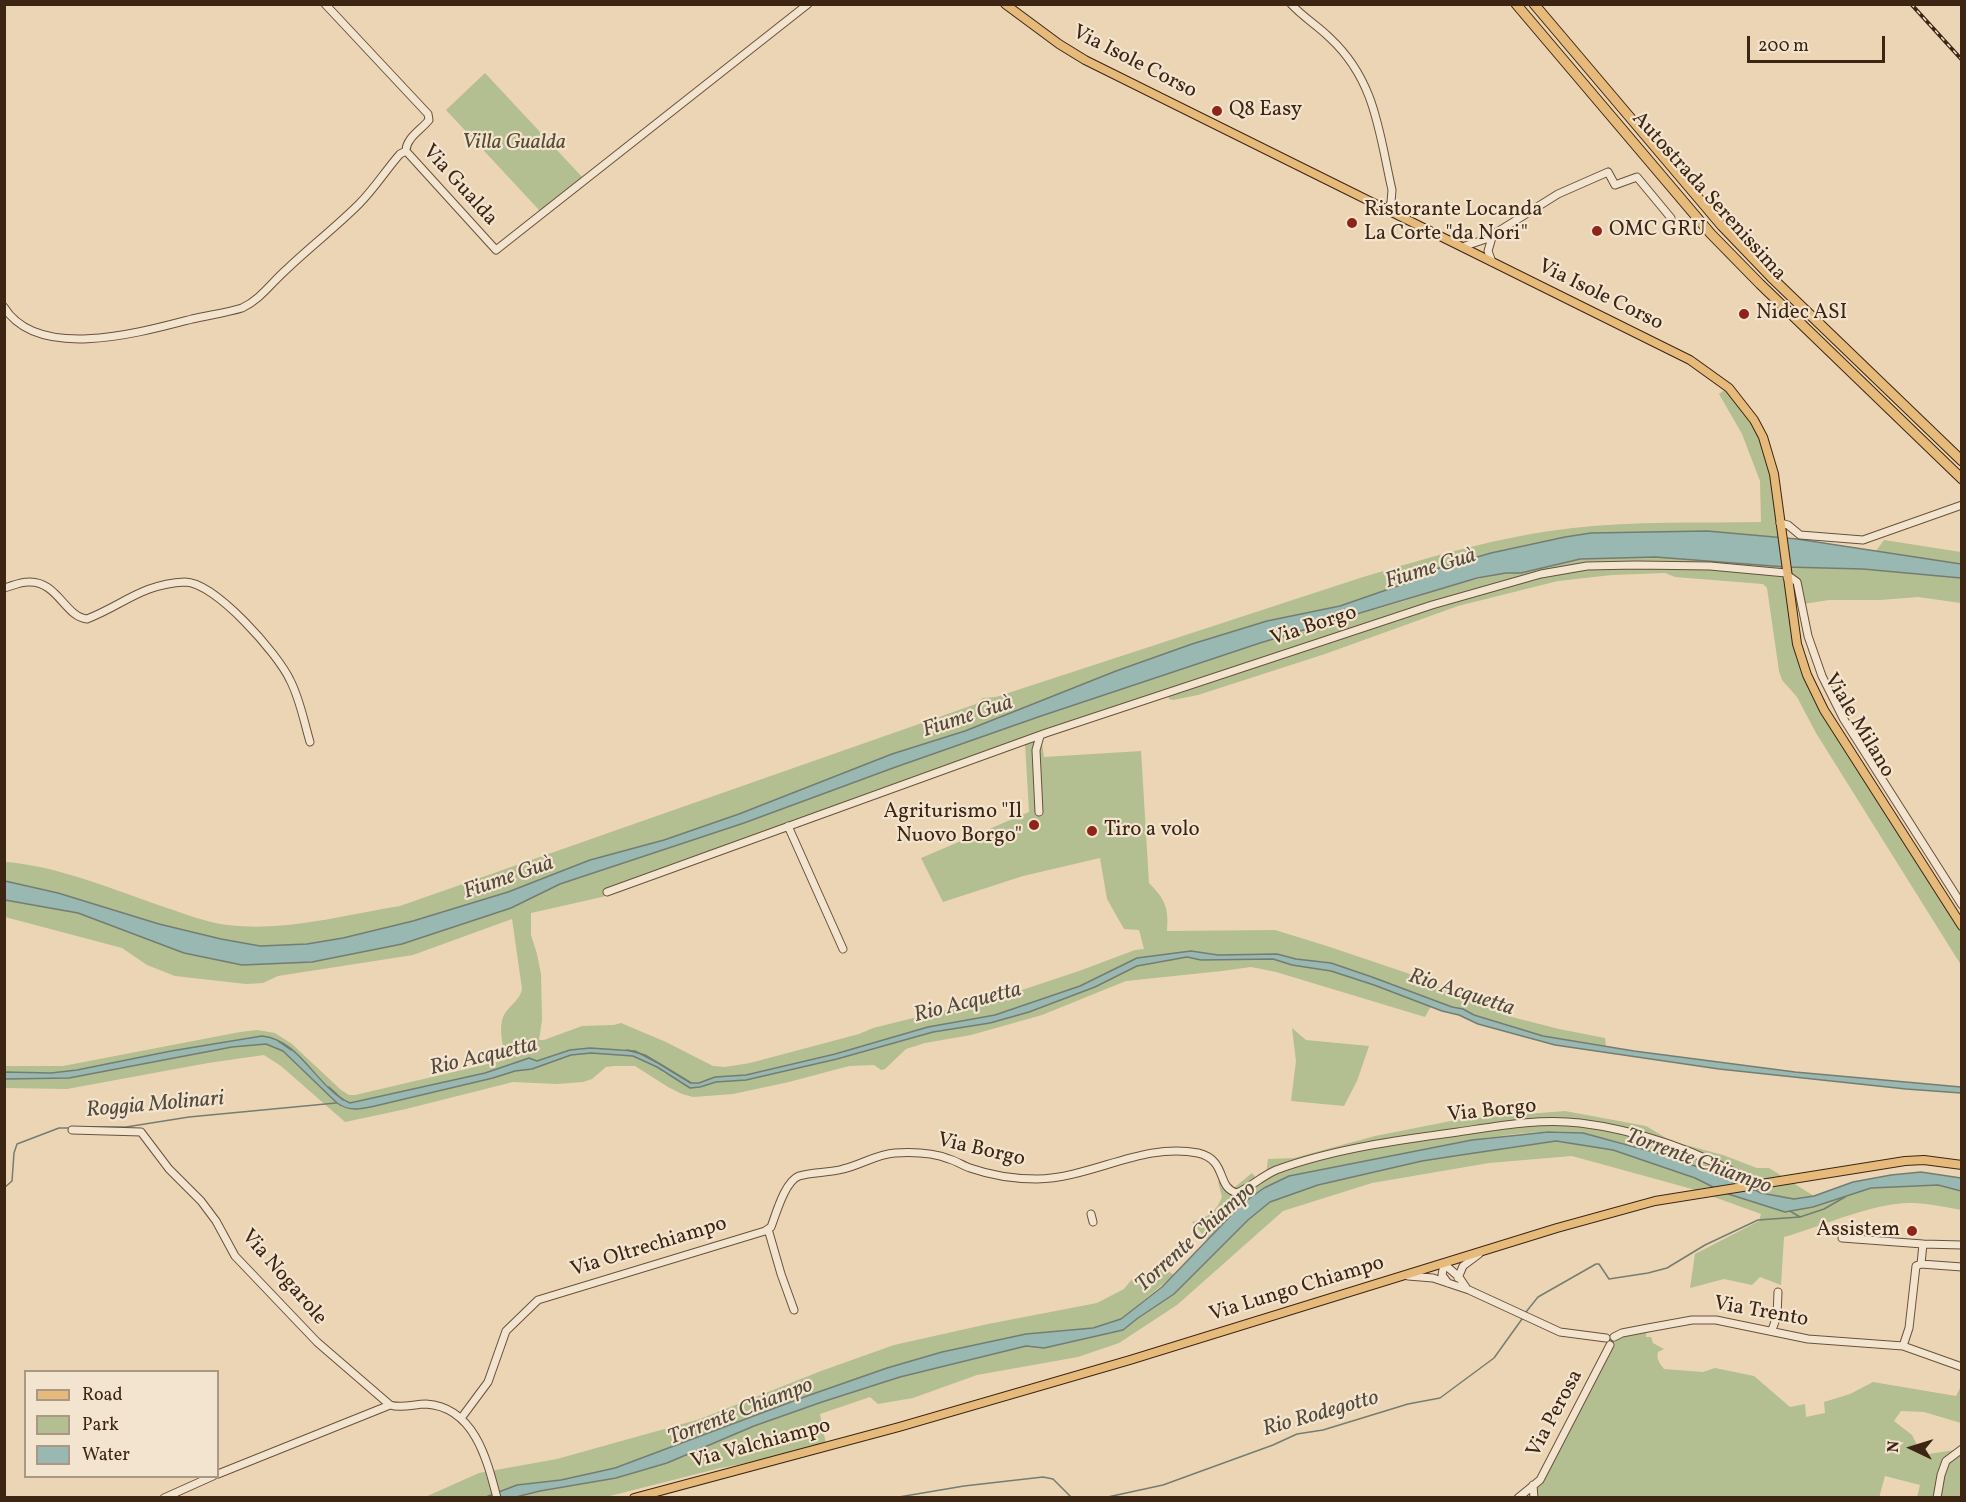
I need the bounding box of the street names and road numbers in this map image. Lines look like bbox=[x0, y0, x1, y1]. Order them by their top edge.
street label: Via Isole Corso bbox=[1068, 21, 1200, 105]
street label: Autostrada Serenissima bbox=[1625, 107, 1791, 287]
street label: Via Gualda bbox=[416, 140, 502, 232]
street label: Via Isole Corso bbox=[1533, 255, 1667, 337]
street label: Via Borgo bbox=[1268, 601, 1360, 653]
street label: Viale Milano bbox=[1817, 669, 1899, 783]
street label: Via Borgo bbox=[1446, 1095, 1538, 1129]
street label: Via Borgo bbox=[935, 1129, 1027, 1173]
street label: Via Oltrechiampo bbox=[568, 1212, 730, 1284]
street label: Via Nogarole bbox=[235, 1225, 331, 1331]
street label: Via Lungo Chiampo bbox=[1207, 1251, 1387, 1329]
street label: Via Trento bbox=[1712, 1292, 1810, 1334]
street label: Via Perosa bbox=[1522, 1366, 1590, 1462]
street label: Via Valchiampo bbox=[688, 1414, 834, 1476]

